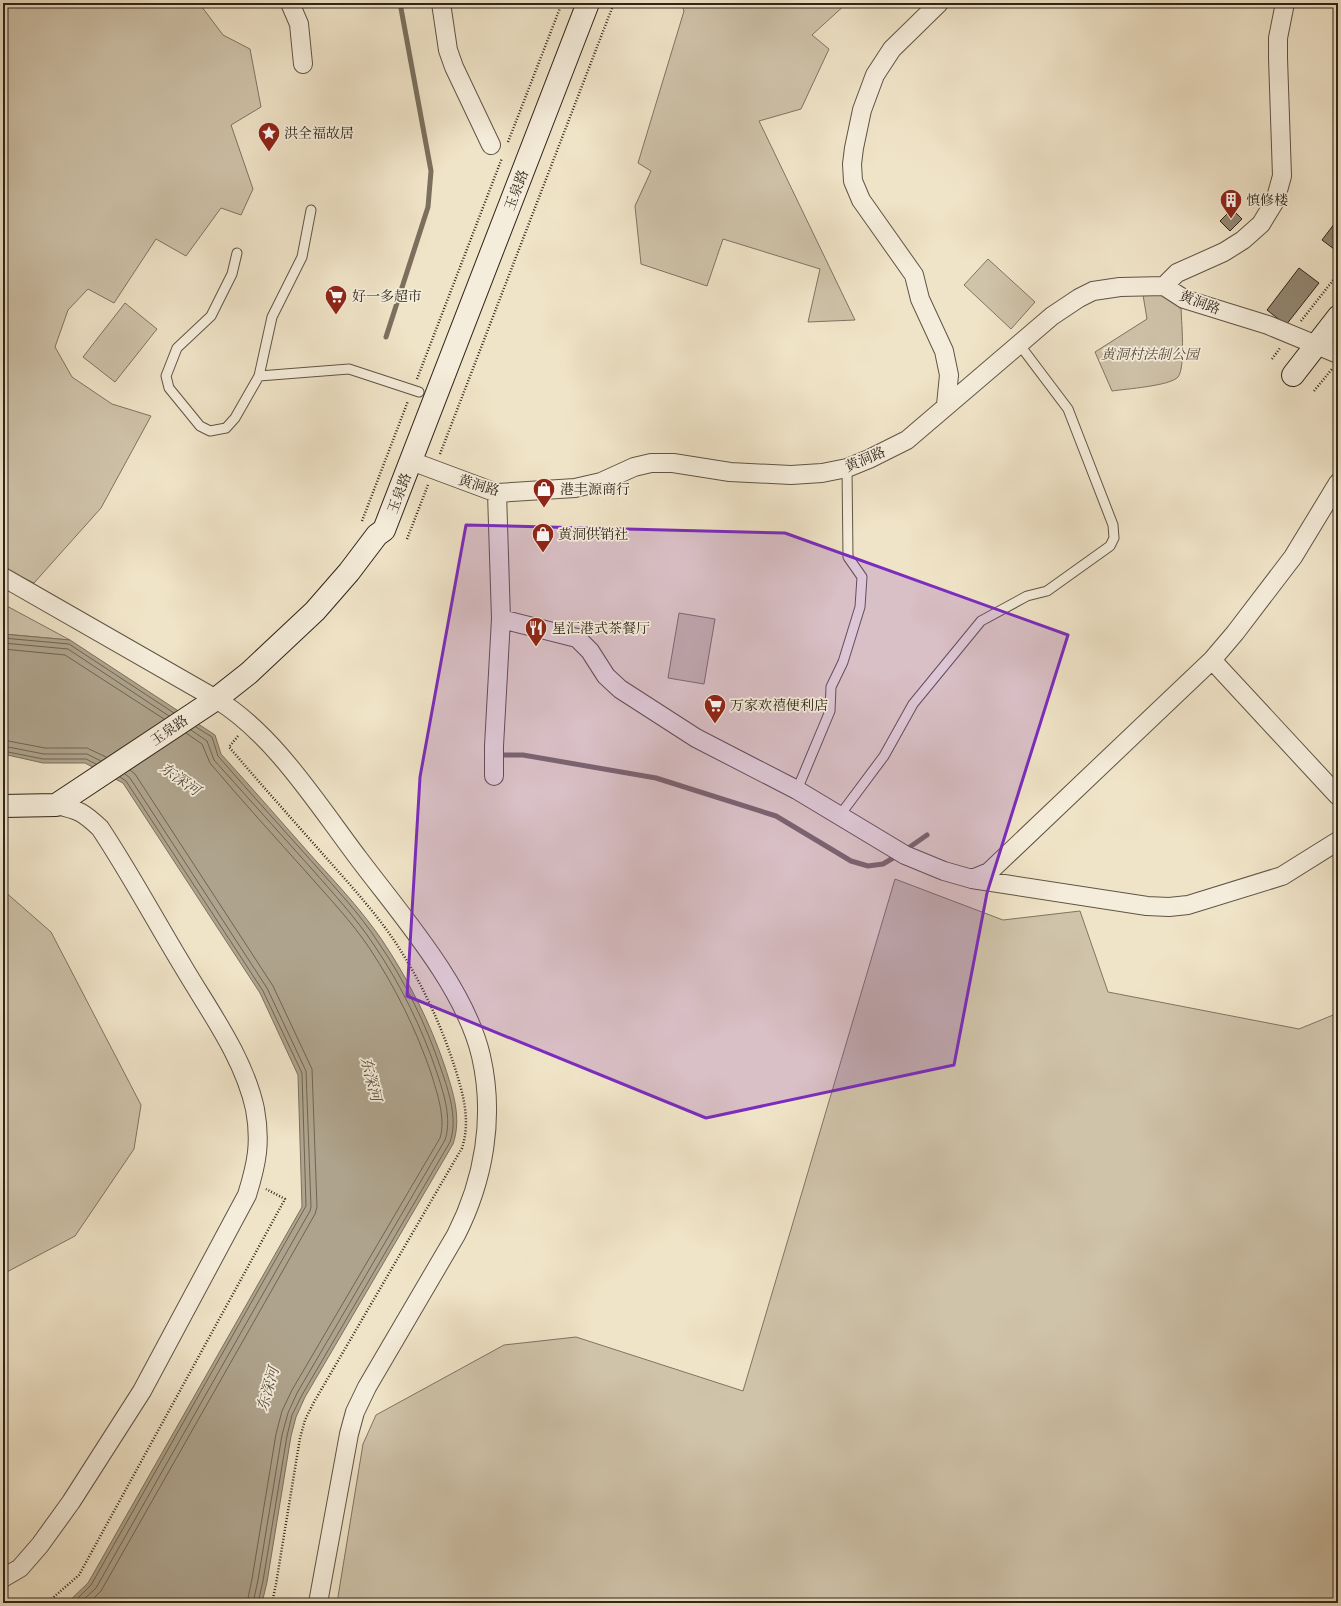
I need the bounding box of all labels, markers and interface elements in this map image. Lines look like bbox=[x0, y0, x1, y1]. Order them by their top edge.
place icon: 洪全福故居 bbox=[256, 120, 282, 153]
place label: 洪全福故居 bbox=[284, 125, 354, 142]
street label: 玉泉路 bbox=[501, 168, 532, 213]
building icon: 慎修楼 bbox=[1218, 187, 1244, 220]
place label: 慎修楼 bbox=[1246, 192, 1288, 209]
supermarket icon: 好一多超市 bbox=[323, 283, 349, 316]
street label: 黄洞路 bbox=[1177, 287, 1222, 318]
place label: 好一多超市 bbox=[352, 288, 422, 305]
park label: 黄洞村法制公园 bbox=[1101, 346, 1201, 363]
street label: 黄洞路 bbox=[843, 443, 888, 475]
street label: 玉泉路 bbox=[384, 471, 415, 516]
street label: 黄洞路 bbox=[456, 471, 501, 500]
shop icon: 港丰源商行 bbox=[531, 476, 557, 509]
place label: 港丰源商行 bbox=[560, 481, 630, 498]
shop icon: 黄洞供销社 bbox=[530, 521, 556, 554]
place label: 黄洞供销社 bbox=[558, 526, 628, 543]
restaurant icon: 星汇港式茶餐厅 bbox=[523, 615, 549, 648]
place label: 星汇港式茶餐厅 bbox=[552, 620, 650, 637]
supermarket icon: 万家欢禧便利店 bbox=[702, 692, 728, 725]
place label: 万家欢禧便利店 bbox=[730, 697, 828, 714]
street label: 玉泉路 bbox=[147, 712, 191, 749]
water label: 东深河 bbox=[156, 759, 206, 801]
water label: 东深河 bbox=[357, 1055, 386, 1106]
water label: 东深河 bbox=[253, 1362, 284, 1413]

